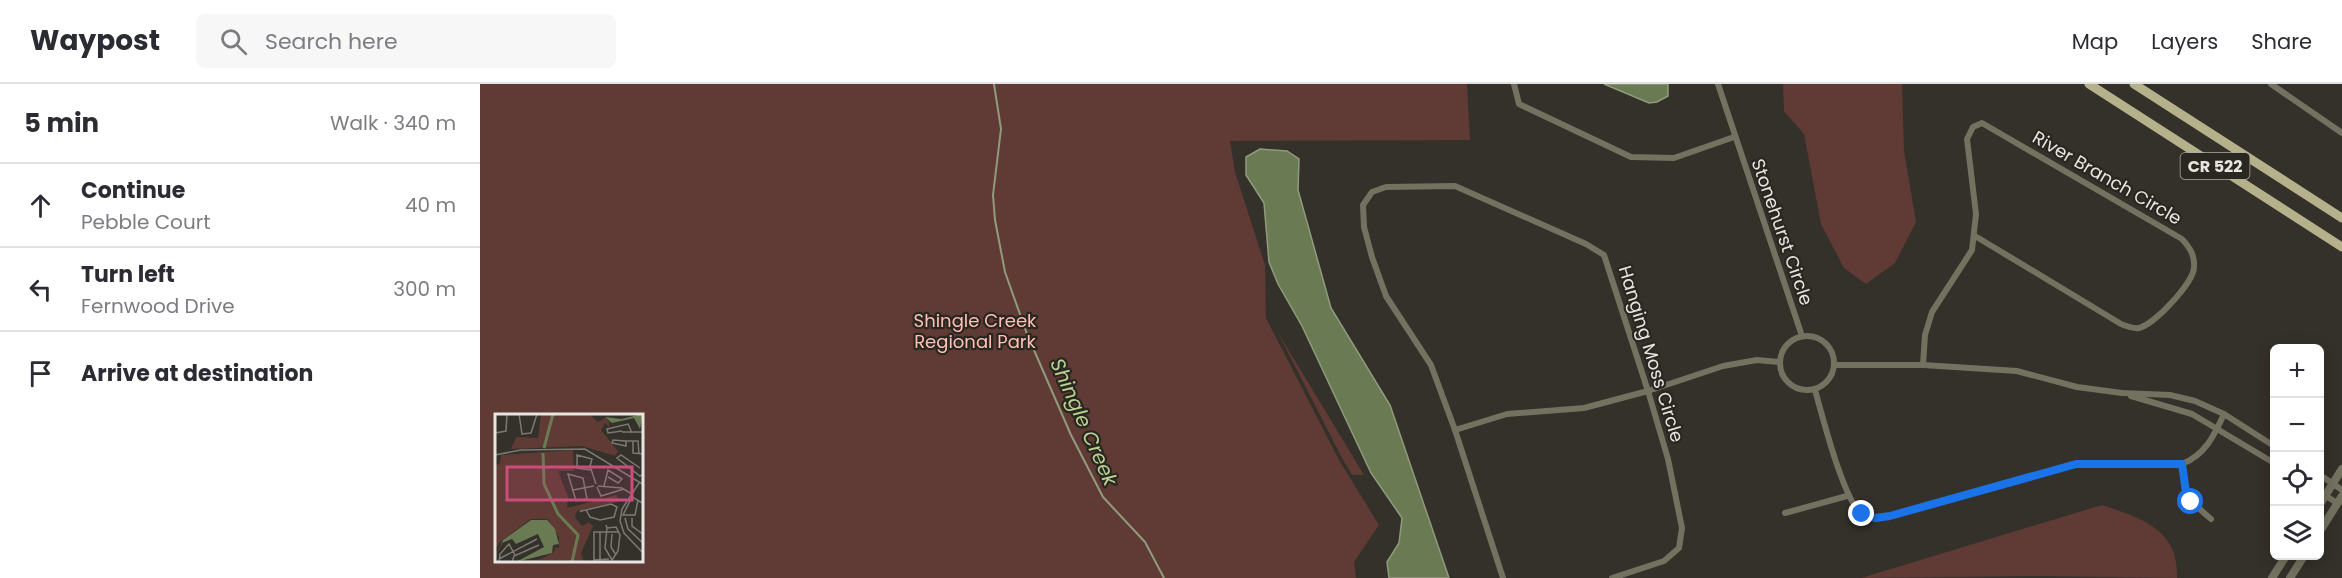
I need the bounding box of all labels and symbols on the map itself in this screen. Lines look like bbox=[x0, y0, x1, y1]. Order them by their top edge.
street label: River Branch Circle bbox=[2028, 125, 2186, 230]
road number: CR 522 bbox=[2180, 153, 2250, 179]
street label: Stonehurst Circle bbox=[1746, 155, 1819, 308]
street label: Hanging Moss Circle bbox=[1613, 263, 1690, 445]
park label: Shingle Creek Regional Park bbox=[914, 308, 1037, 354]
water label: Shingle Creek bbox=[1043, 354, 1125, 492]
inset map bbox=[495, 414, 644, 563]
route start bbox=[2177, 488, 2203, 514]
route end bbox=[1848, 500, 1874, 526]

